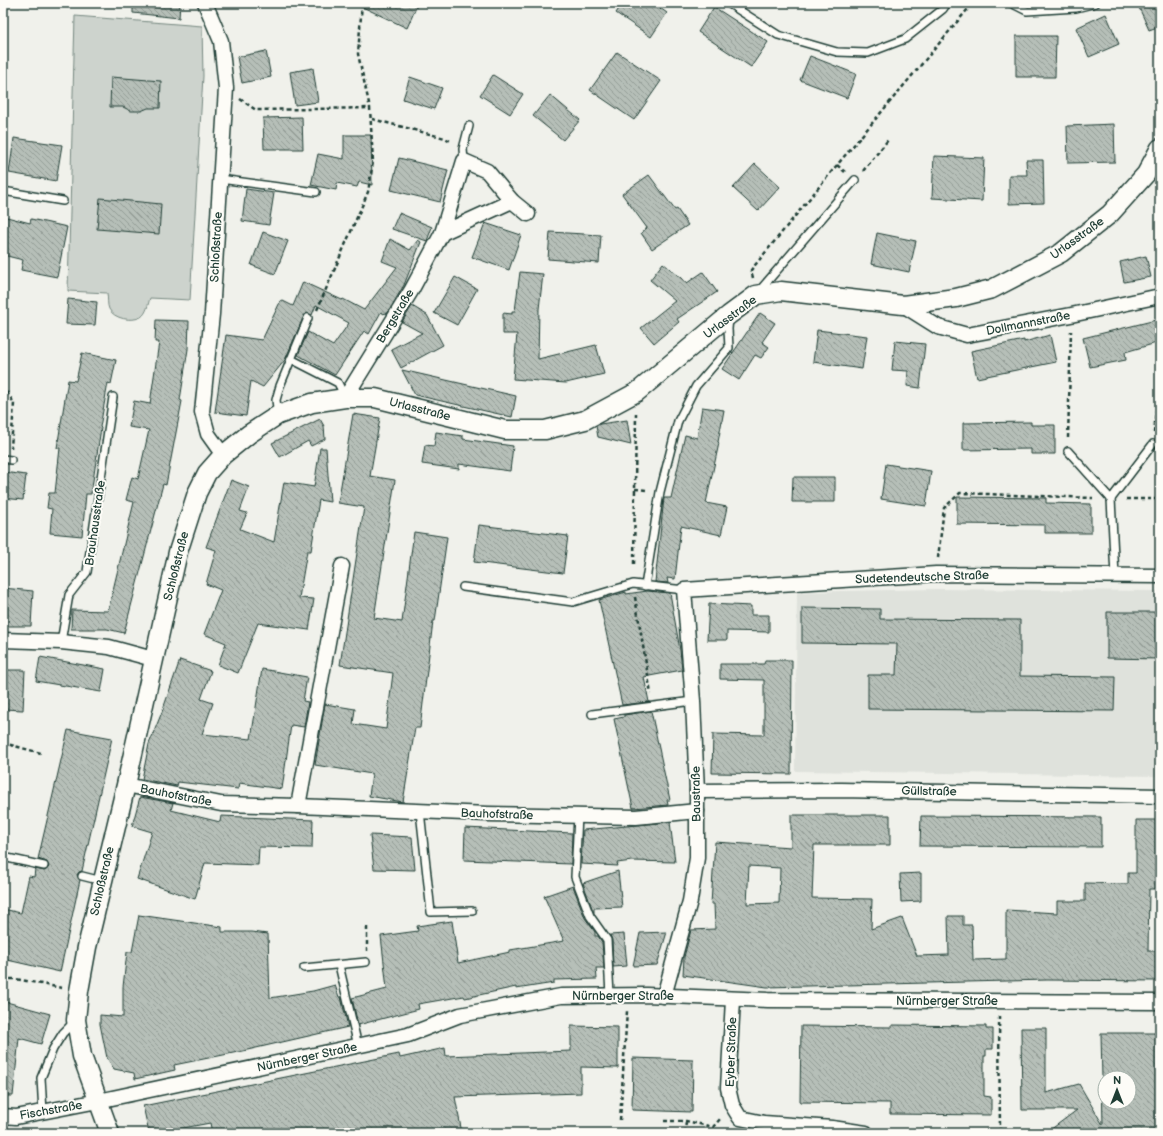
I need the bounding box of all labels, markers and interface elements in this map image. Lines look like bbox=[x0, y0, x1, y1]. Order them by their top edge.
street label: Schloßstraße bbox=[207, 211, 226, 283]
street label: Urlasstraße bbox=[1047, 214, 1107, 263]
street label: Bergstraße bbox=[373, 286, 417, 346]
street label: Urlasstraße bbox=[701, 293, 760, 342]
street label: Dollmannstraße bbox=[985, 308, 1071, 339]
street label: Urlasstraße bbox=[388, 395, 452, 424]
street label: Brauhausstraße bbox=[82, 479, 109, 567]
street label: Schloßstraße bbox=[161, 530, 192, 602]
street label: Sudetendeutsche Straße bbox=[855, 568, 989, 587]
street label: Baustraße bbox=[689, 766, 704, 822]
street label: Bauhofstraße bbox=[139, 781, 213, 810]
street label: Güllstraße bbox=[901, 784, 957, 799]
street label: Bauhofstraße bbox=[460, 806, 534, 823]
street label: Schloßstraße bbox=[87, 845, 118, 917]
street label: Nürnberger Straße bbox=[572, 989, 674, 1004]
street label: Nürnberger Straße bbox=[896, 994, 998, 1009]
street label: Eyber Straße bbox=[723, 1017, 740, 1087]
street label: Nürnberger Straße bbox=[256, 1040, 359, 1075]
north arrow bbox=[1097, 1070, 1137, 1110]
text: N bbox=[1113, 1074, 1121, 1087]
street label: Fischstraße bbox=[19, 1098, 84, 1123]

